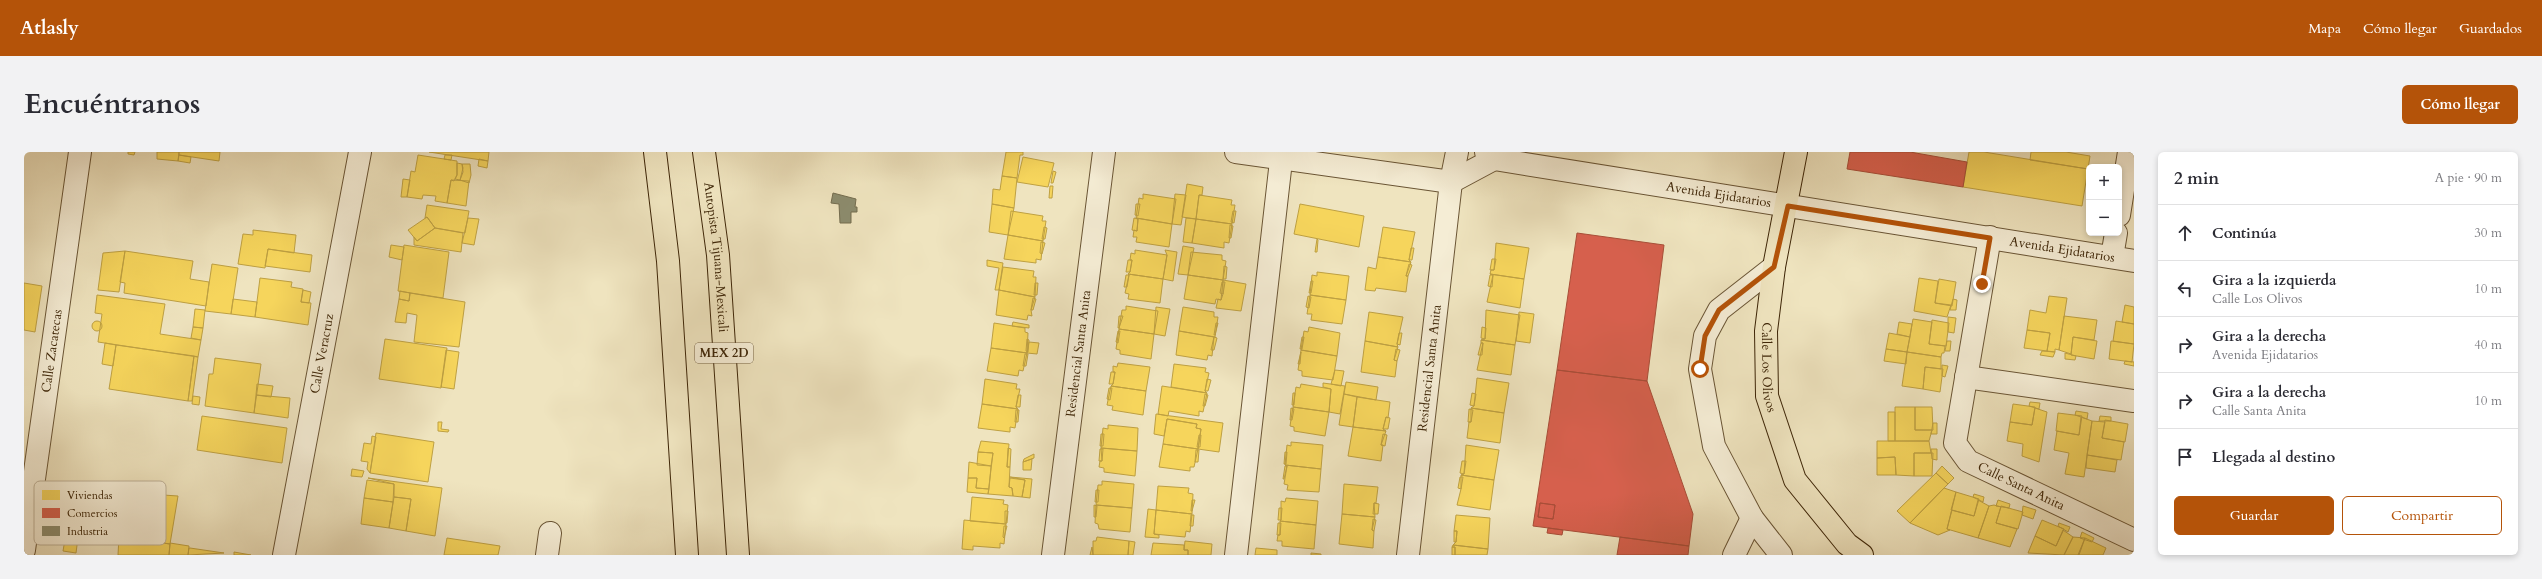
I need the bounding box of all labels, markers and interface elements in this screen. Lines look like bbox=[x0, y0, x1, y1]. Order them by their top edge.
text: Atlasly bbox=[20, 15, 79, 41]
text: Mapa bbox=[2308, 19, 2341, 38]
text: Cómo llegar bbox=[2363, 19, 2437, 38]
text: Guardados bbox=[2459, 19, 2522, 38]
text: Encuéntranos bbox=[24, 85, 200, 123]
button: Cómo llegar bbox=[2402, 85, 2518, 124]
map controls bbox=[2086, 164, 2122, 236]
button: + bbox=[2086, 164, 2122, 200]
text: 2 min bbox=[2174, 167, 2219, 190]
text: A pie · 90 m bbox=[2435, 169, 2502, 187]
street label: Avenida Ejidatarios bbox=[1665, 178, 1772, 212]
street label: Autopista Tijuana-Mexicali bbox=[699, 181, 732, 333]
button: − bbox=[2086, 200, 2122, 236]
icon: ahead bbox=[2174, 222, 2196, 244]
text: Continúa bbox=[2212, 223, 2277, 243]
text: 30 m bbox=[2474, 224, 2502, 242]
street label: Avenida Ejidatarios bbox=[2008, 232, 2116, 267]
text: Gira a la izquierda bbox=[2212, 270, 2336, 290]
route end bbox=[1973, 275, 1991, 293]
icon: left bbox=[2174, 278, 2196, 300]
text: 10 m bbox=[2474, 280, 2502, 298]
street label: Residencial Santa Anita bbox=[1062, 289, 1095, 418]
text: Calle Los Olivos bbox=[2212, 290, 2302, 308]
street label: Residencial Santa Anita bbox=[1413, 303, 1446, 433]
street label: Calle Zacatecas bbox=[37, 308, 67, 394]
street label: Calle Veracruz bbox=[306, 312, 338, 395]
street label: Calle Los Olivos bbox=[1757, 321, 1781, 415]
text: Gira a la derecha bbox=[2212, 326, 2326, 346]
icon: right bbox=[2174, 334, 2196, 356]
text: 40 m bbox=[2474, 336, 2502, 354]
road number: MEX 2D bbox=[695, 343, 753, 363]
text: Avenida Ejidatarios bbox=[2212, 346, 2318, 364]
route start bbox=[1691, 360, 1709, 378]
text: Gira a la derecha bbox=[2212, 382, 2326, 402]
icon: right bbox=[2174, 390, 2196, 412]
text: 10 m bbox=[2474, 392, 2502, 410]
text: Calle Santa Anita bbox=[2212, 402, 2306, 420]
icon: arrive bbox=[2174, 446, 2196, 468]
text: Llegada al destino bbox=[2212, 447, 2335, 467]
street label: Calle Santa Anita bbox=[1975, 458, 2068, 515]
legend bbox=[34, 481, 166, 545]
text: Viviendas bbox=[67, 488, 113, 503]
button: Guardar bbox=[2174, 496, 2334, 535]
button: Compartir bbox=[2342, 496, 2502, 535]
text: Comercios bbox=[67, 506, 118, 521]
text: Industria bbox=[67, 524, 108, 539]

